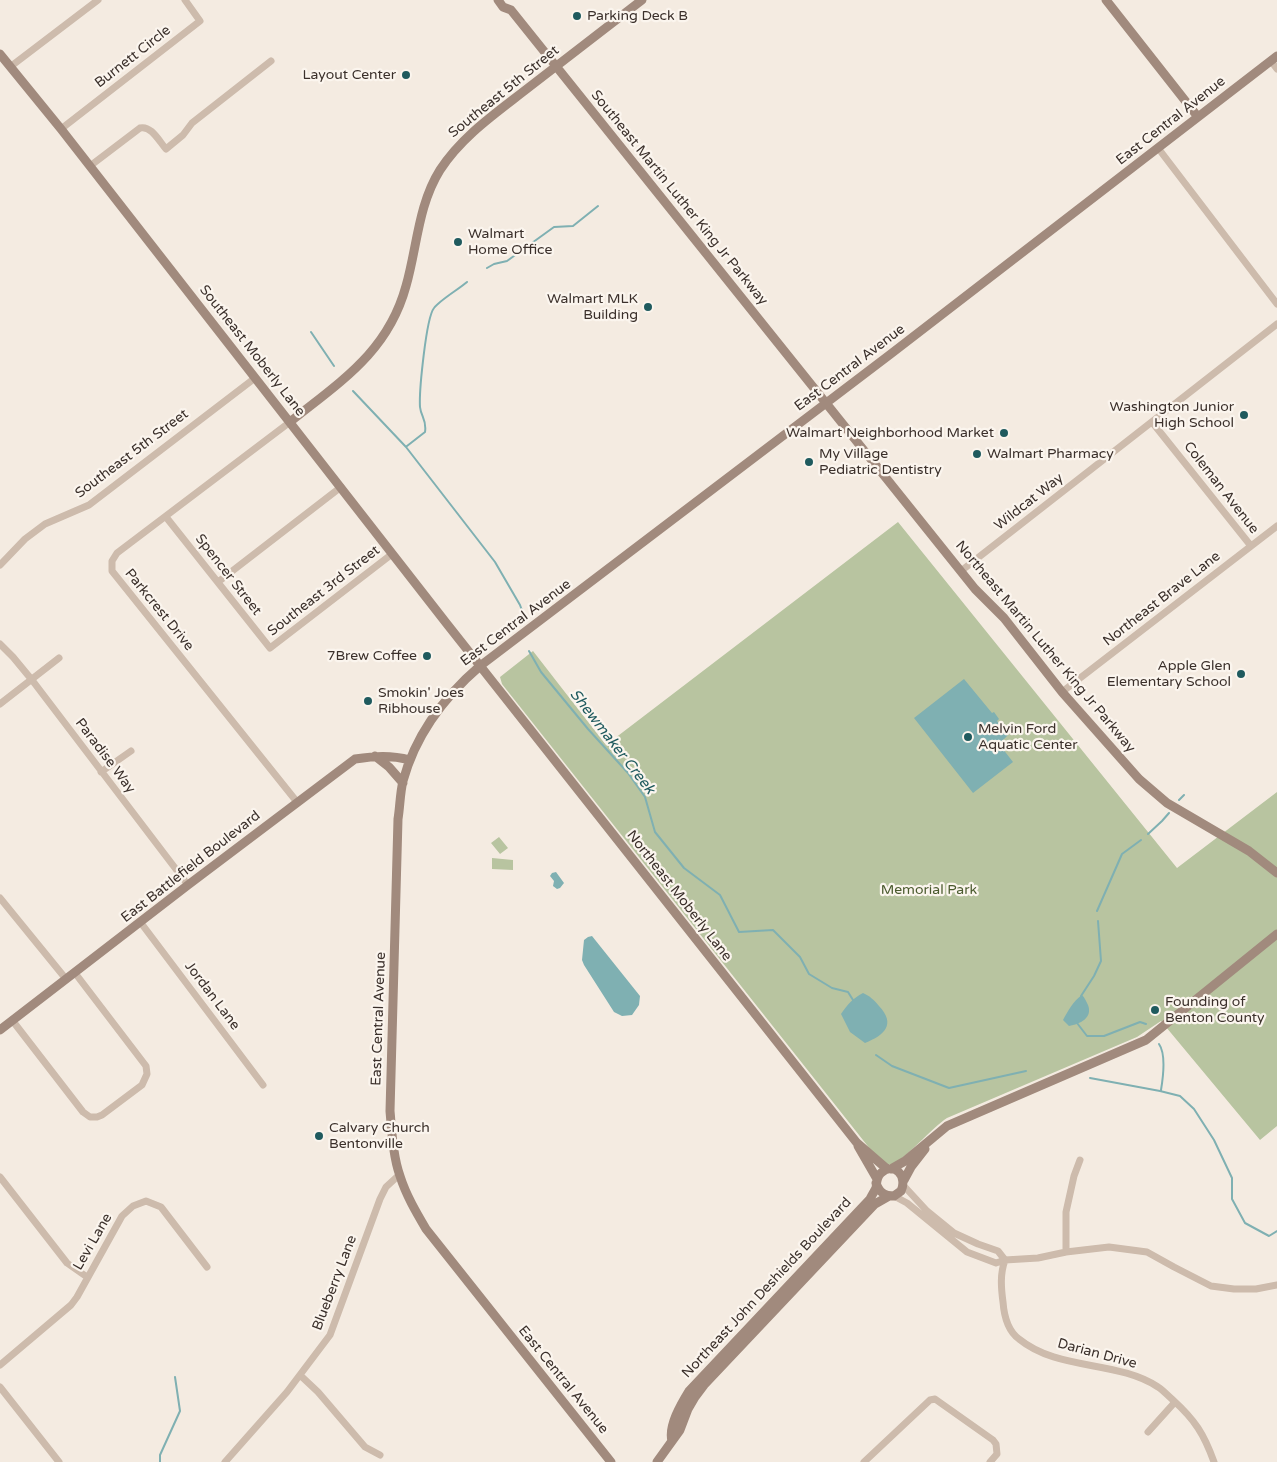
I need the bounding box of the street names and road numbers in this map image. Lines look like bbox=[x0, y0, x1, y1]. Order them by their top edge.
street label: Burnett Circle bbox=[92, 22, 174, 92]
street label: Southeast 5th Street bbox=[445, 42, 563, 142]
street label: East Central Avenue bbox=[1113, 73, 1229, 169]
street label: Southeast Martin Luther King Jr Parkway bbox=[587, 87, 771, 309]
street label: Southeast Moberly Lane bbox=[196, 282, 308, 420]
street label: East Central Avenue bbox=[791, 321, 909, 415]
street label: Southeast 5th Street bbox=[72, 406, 192, 502]
street label: Coleman Avenue bbox=[1180, 439, 1262, 537]
street label: Wildcat Way bbox=[991, 470, 1067, 534]
street label: Spencer Street bbox=[191, 531, 265, 619]
street label: Northeast Martin Luther King Jr Parkway bbox=[951, 538, 1139, 756]
street label: Southeast 3rd Street bbox=[265, 542, 383, 640]
street label: Northeast Brave Lane bbox=[1100, 548, 1224, 650]
street label: Parkcrest Drive bbox=[121, 566, 197, 654]
street label: East Central Avenue bbox=[457, 576, 575, 670]
street label: Paradise Way bbox=[71, 715, 139, 797]
street label: East Battlefield Boulevard bbox=[118, 807, 264, 927]
street label: Northeast Moberly Lane bbox=[623, 827, 735, 965]
street label: East Central Avenue bbox=[368, 952, 390, 1086]
street label: Jordan Lane bbox=[181, 958, 243, 1034]
street label: Northeast John Deshields Boulevard bbox=[679, 1194, 855, 1382]
street label: Levi Lane bbox=[70, 1211, 116, 1273]
street label: Blueberry Lane bbox=[309, 1233, 361, 1333]
street label: East Central Avenue bbox=[514, 1323, 612, 1437]
street label: Darian Drive bbox=[1055, 1335, 1139, 1373]

